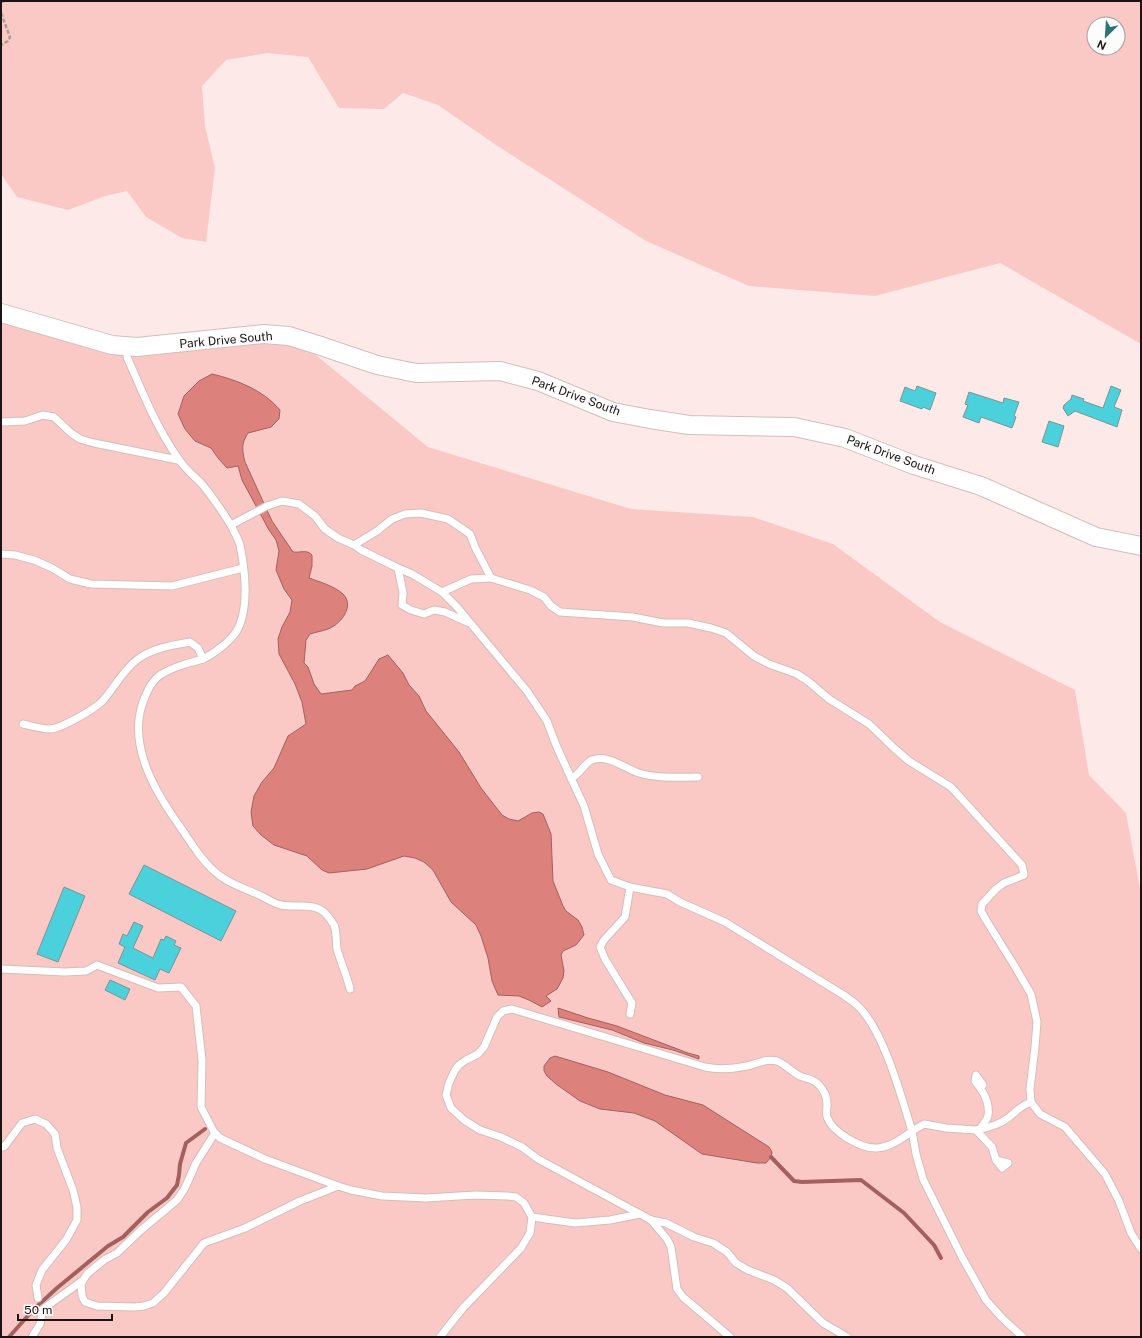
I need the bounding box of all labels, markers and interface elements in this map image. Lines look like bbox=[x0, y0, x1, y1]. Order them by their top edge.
north arrow bbox=[1086, 16, 1126, 56]
text: N bbox=[1095, 38, 1108, 52]
street label: Park Drive South bbox=[179, 329, 273, 351]
street label: Park Drive South bbox=[530, 373, 622, 419]
street label: Park Drive South bbox=[845, 432, 937, 478]
scale bar bbox=[18, 1296, 112, 1322]
text: 50 m bbox=[24, 1303, 52, 1317]

